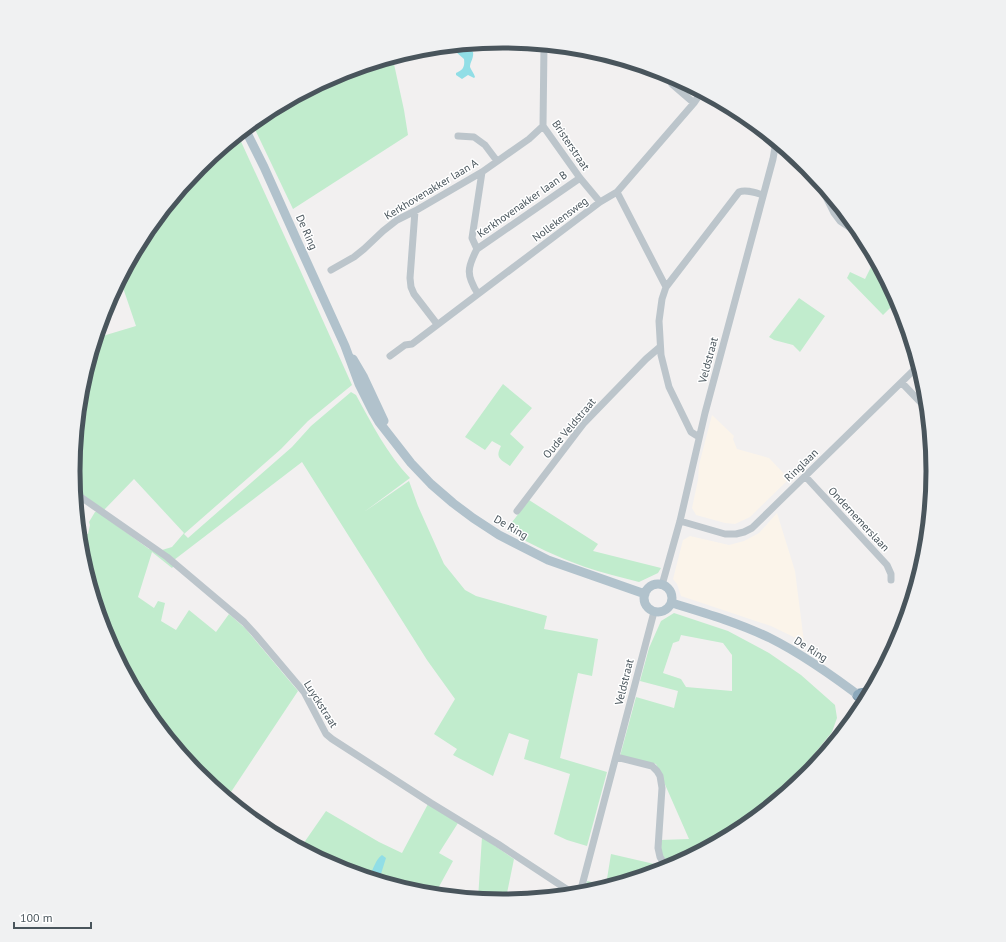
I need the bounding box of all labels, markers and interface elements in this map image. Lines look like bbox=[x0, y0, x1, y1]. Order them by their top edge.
street label: Bristerstraat bbox=[549, 117, 593, 173]
street label: Kerkhovenakker laan A bbox=[382, 155, 481, 222]
street label: Kerkhovenakker laan B bbox=[474, 168, 570, 240]
street label: Nollekensweg bbox=[529, 193, 591, 244]
street label: De Ring bbox=[293, 212, 321, 252]
street label: Veldstraat bbox=[695, 335, 721, 386]
street label: Oude Veldstraat bbox=[540, 395, 599, 461]
street label: Ringlaan bbox=[781, 446, 821, 484]
street label: Ondernemerslaan bbox=[825, 484, 893, 554]
street label: De Ring bbox=[491, 512, 531, 542]
street label: De Ring bbox=[792, 633, 831, 665]
street label: Veldstraat bbox=[611, 657, 637, 708]
street label: Luyckstraat bbox=[301, 678, 341, 731]
scale bar bbox=[14, 904, 91, 930]
text: 100 m bbox=[20, 910, 53, 925]

